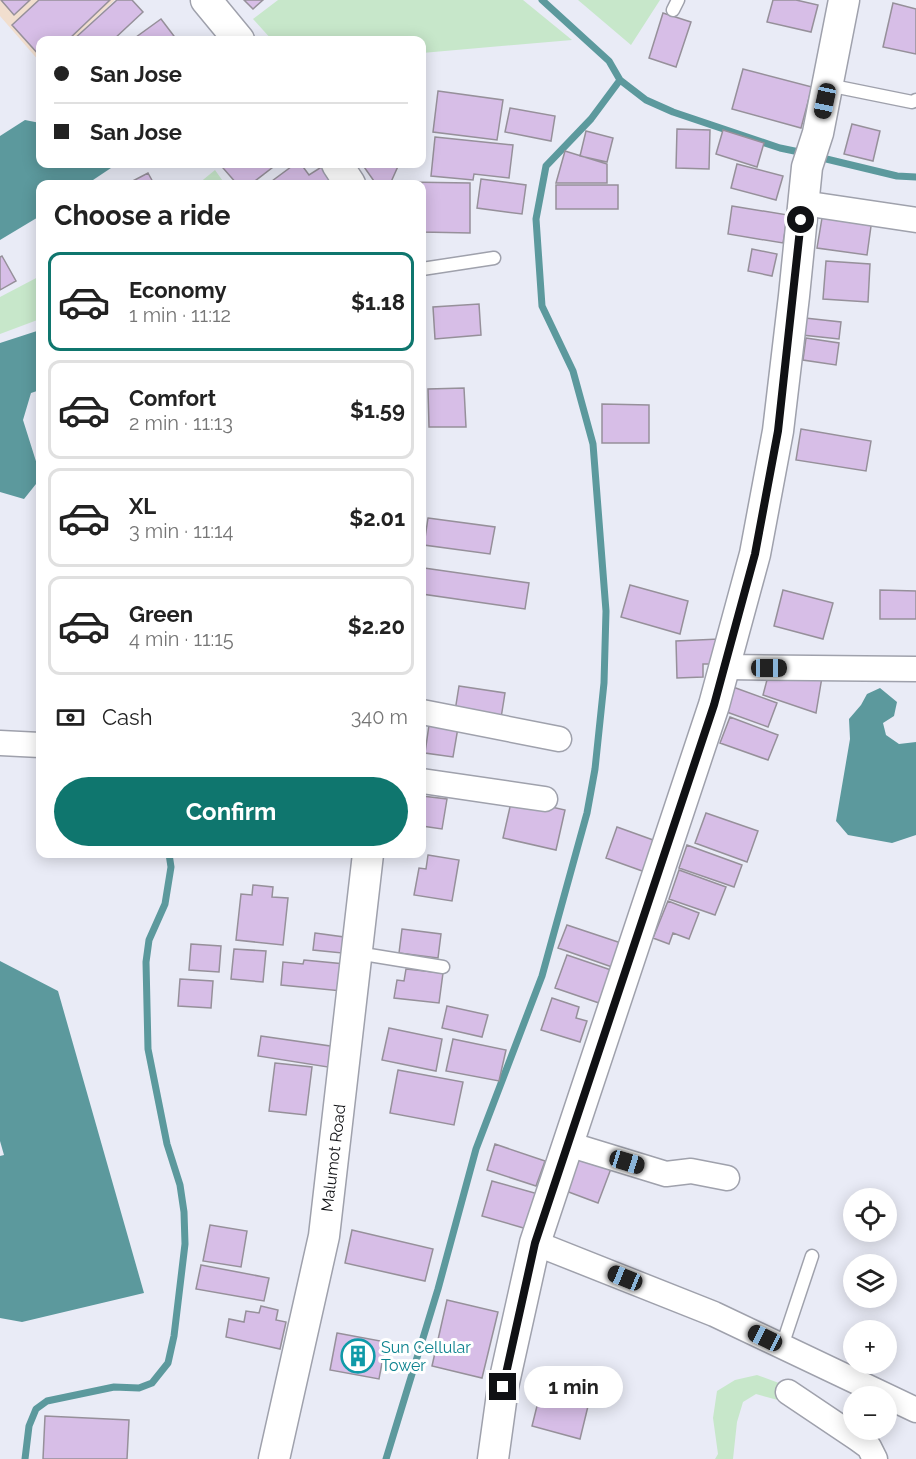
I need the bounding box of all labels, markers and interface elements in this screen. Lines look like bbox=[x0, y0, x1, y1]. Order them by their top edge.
text: San Jose bbox=[90, 61, 182, 87]
car bbox=[812, 82, 838, 120]
text: San Jose bbox=[90, 119, 182, 145]
text: Choose a ride bbox=[54, 200, 230, 231]
route start bbox=[787, 206, 814, 233]
icon: car bbox=[57, 275, 111, 329]
text: Economy bbox=[129, 277, 227, 303]
text: $1.18 bbox=[351, 289, 405, 315]
text: 1 min · 11:12 bbox=[129, 303, 231, 327]
icon: car bbox=[57, 383, 111, 437]
text: Comfort bbox=[129, 385, 216, 411]
text: $1.59 bbox=[350, 397, 405, 423]
text: 2 min · 11:13 bbox=[129, 411, 233, 435]
icon: car bbox=[57, 491, 111, 545]
text: XL bbox=[129, 493, 156, 519]
text: $2.01 bbox=[349, 505, 405, 531]
text: 3 min · 11:14 bbox=[129, 519, 234, 543]
icon: car bbox=[57, 599, 111, 653]
text: Green bbox=[129, 601, 193, 627]
text: $2.20 bbox=[348, 613, 405, 639]
text: 4 min · 11:15 bbox=[129, 627, 234, 651]
car bbox=[751, 659, 787, 677]
icon: cash bbox=[54, 701, 87, 734]
text: Cash bbox=[102, 704, 153, 730]
text: 340 m bbox=[351, 705, 408, 729]
button: Confirm bbox=[54, 777, 408, 846]
street label: Malumot Road bbox=[317, 1103, 350, 1213]
car bbox=[607, 1148, 647, 1176]
map controls bbox=[843, 1188, 897, 1440]
button: locate bbox=[843, 1188, 897, 1242]
button: layers bbox=[843, 1254, 897, 1308]
car bbox=[605, 1263, 645, 1293]
button: + bbox=[843, 1320, 897, 1374]
car bbox=[745, 1322, 785, 1354]
building icon: Sun Cellular Tower bbox=[340, 1338, 376, 1374]
place label: Sun Cellular Tower bbox=[381, 1338, 471, 1375]
callout: 1 min bbox=[524, 1366, 623, 1408]
route end bbox=[489, 1373, 516, 1400]
text: 1 min bbox=[548, 1375, 599, 1399]
button: − bbox=[843, 1386, 897, 1440]

